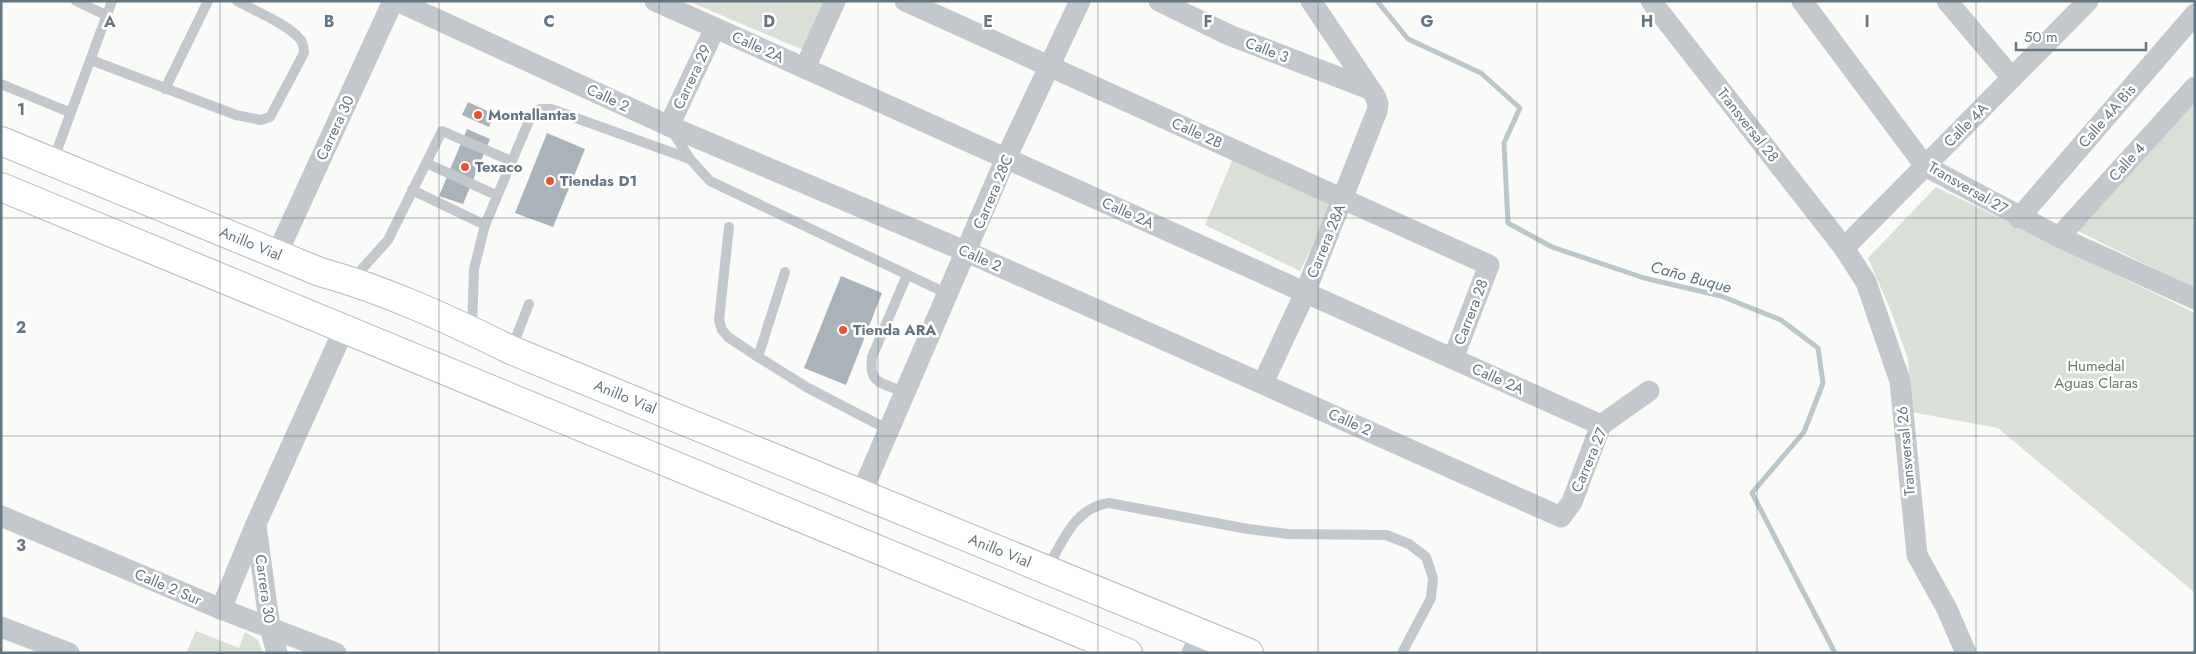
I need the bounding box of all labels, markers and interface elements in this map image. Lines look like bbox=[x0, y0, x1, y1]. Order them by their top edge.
text: A bbox=[103, 10, 116, 33]
text: B bbox=[324, 10, 334, 33]
text: C bbox=[543, 10, 555, 33]
text: D bbox=[763, 10, 775, 33]
text: E bbox=[983, 10, 993, 33]
text: F bbox=[1204, 10, 1212, 33]
text: G bbox=[1420, 10, 1434, 33]
text: H bbox=[1641, 10, 1653, 33]
text: I bbox=[1864, 10, 1870, 33]
scale bar bbox=[2016, 20, 2146, 52]
street label: Calle 2A bbox=[728, 26, 788, 68]
text: 50 m bbox=[2024, 26, 2058, 48]
street label: Calle 3 bbox=[1242, 32, 1292, 68]
street label: Carrera 29 bbox=[667, 41, 717, 113]
street label: Calle 2 bbox=[583, 78, 633, 118]
street label: Calle 4A Bis bbox=[2073, 79, 2141, 153]
street label: Transversal 28 bbox=[1712, 83, 1784, 167]
street label: Carrera 30 bbox=[310, 92, 360, 164]
text: 1 bbox=[17, 98, 25, 121]
street label: Calle 4A bbox=[1939, 98, 1993, 152]
place label: Montallantas bbox=[488, 104, 576, 126]
marker: Montallantas bbox=[472, 109, 484, 121]
street label: Calle 2B bbox=[1168, 112, 1226, 154]
street label: Calle 4 bbox=[2104, 138, 2151, 186]
street label: Carrera 28C bbox=[967, 151, 1019, 233]
place label: Texaco bbox=[475, 156, 523, 178]
street label: Transversal 27 bbox=[1924, 156, 2012, 220]
marker: Texaco bbox=[459, 161, 471, 173]
place label: Tiendas D1 bbox=[560, 170, 637, 192]
marker: Tiendas D1 bbox=[544, 175, 556, 187]
street label: Calle 2A bbox=[1098, 192, 1158, 234]
street label: Carrera 28A bbox=[1301, 200, 1351, 282]
street label: Anillo Vial bbox=[216, 221, 285, 266]
street label: Calle 2 bbox=[955, 239, 1005, 277]
water label: Caño Buque bbox=[1648, 255, 1734, 299]
street label: Carrera 28 bbox=[1448, 276, 1494, 348]
text: 2 bbox=[16, 316, 26, 339]
place label: Tienda ARA bbox=[853, 319, 937, 341]
marker: Tienda ARA bbox=[837, 324, 849, 336]
park label: Humedal Aguas Claras bbox=[2054, 355, 2138, 394]
street label: Calle 2A bbox=[1468, 358, 1528, 400]
street label: Anillo Vial bbox=[591, 374, 660, 420]
street label: Calle 2 bbox=[1325, 403, 1375, 441]
street label: Transversal 26 bbox=[1891, 405, 1921, 497]
street label: Carrera 27 bbox=[1565, 424, 1613, 496]
street label: Anillo Vial bbox=[965, 528, 1035, 573]
text: 3 bbox=[16, 534, 26, 557]
street label: Carrera 30 bbox=[249, 553, 281, 625]
street label: Calle 2 Sur bbox=[131, 563, 206, 611]

